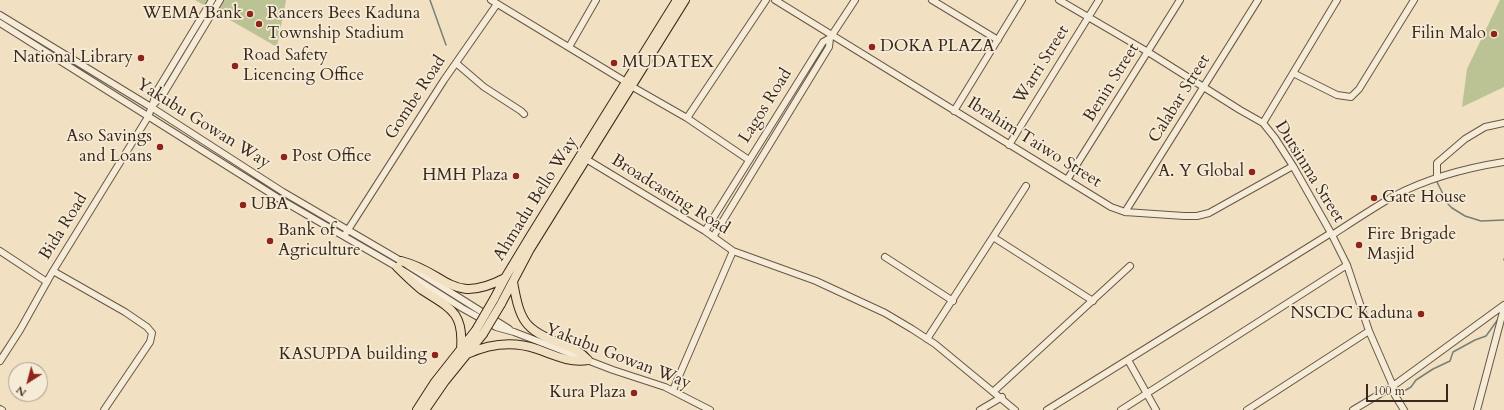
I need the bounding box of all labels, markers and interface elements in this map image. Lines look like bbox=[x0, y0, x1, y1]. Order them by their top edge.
place label: WEMA Bank bbox=[142, 4, 242, 24]
place label: Rancers Bees Kaduna Township Stadium bbox=[267, 4, 420, 44]
marker: WEMA Bank bbox=[245, 9, 255, 19]
marker: Rancers Bees Kaduna Township Stadium bbox=[254, 19, 264, 29]
street label: Warri Street bbox=[1010, 22, 1074, 108]
place label: Filin Malo bbox=[1411, 24, 1486, 44]
marker: Filin Malo bbox=[1489, 29, 1499, 39]
place label: DOKA PLAZA bbox=[880, 37, 994, 57]
street label: Benin Street bbox=[1080, 40, 1144, 126]
marker: DOKA PLAZA bbox=[867, 42, 877, 52]
place label: Road Safety Licencing Office bbox=[243, 46, 364, 86]
place label: National Library bbox=[13, 48, 133, 68]
street label: Calabar Street bbox=[1145, 51, 1215, 147]
street label: Gombe Road bbox=[381, 52, 451, 144]
marker: National Library bbox=[136, 53, 146, 63]
place label: MUDATEX bbox=[622, 53, 714, 73]
marker: MUDATEX bbox=[609, 58, 619, 68]
marker: Road Safety Licencing Office bbox=[230, 61, 240, 71]
street label: Lagos Road bbox=[735, 65, 797, 147]
street label: Yakubu Gowan Way bbox=[132, 74, 274, 174]
street label: Ibrahim Taiwo Street bbox=[963, 93, 1105, 193]
street label: Dutsinma Street bbox=[1270, 117, 1348, 227]
place label: Aso Savings and Loans bbox=[66, 127, 152, 167]
street label: Ahmadu Bello Way bbox=[489, 133, 583, 265]
marker: Aso Savings and Loans bbox=[155, 142, 165, 152]
place label: Post Office bbox=[292, 147, 372, 167]
street label: Broadcasting Road bbox=[607, 150, 733, 240]
marker: Post Office bbox=[279, 152, 289, 162]
place label: A. Y Global bbox=[1158, 162, 1244, 182]
place label: HMH Plaza bbox=[422, 166, 508, 186]
marker: A. Y Global bbox=[1247, 167, 1257, 177]
marker: HMH Plaza bbox=[511, 171, 521, 181]
place label: Gate House bbox=[1382, 188, 1467, 208]
street label: Bida Road bbox=[36, 190, 92, 264]
marker: Gate House bbox=[1369, 193, 1379, 203]
place label: UBA bbox=[251, 195, 289, 215]
marker: UBA bbox=[238, 200, 248, 210]
place label: Bank of Agriculture bbox=[278, 221, 361, 261]
place label: Fire Brigade Masjid bbox=[1367, 225, 1456, 265]
marker: Bank of Agriculture bbox=[265, 236, 275, 246]
marker: Fire Brigade Masjid bbox=[1354, 240, 1364, 250]
place label: NSCDC Kaduna bbox=[1290, 304, 1413, 324]
marker: NSCDC Kaduna bbox=[1416, 309, 1426, 319]
street label: Yakubu Gowan Way bbox=[542, 320, 694, 394]
place label: KASUPDA building bbox=[279, 345, 427, 365]
marker: KASUPDA building bbox=[430, 350, 440, 360]
north arrow bbox=[8, 362, 48, 402]
scale bar bbox=[1368, 376, 1450, 402]
text: N bbox=[13, 382, 30, 400]
place label: Kura Plaza bbox=[549, 383, 626, 403]
text: 100 m bbox=[1373, 383, 1405, 399]
marker: Kura Plaza bbox=[629, 388, 639, 398]

